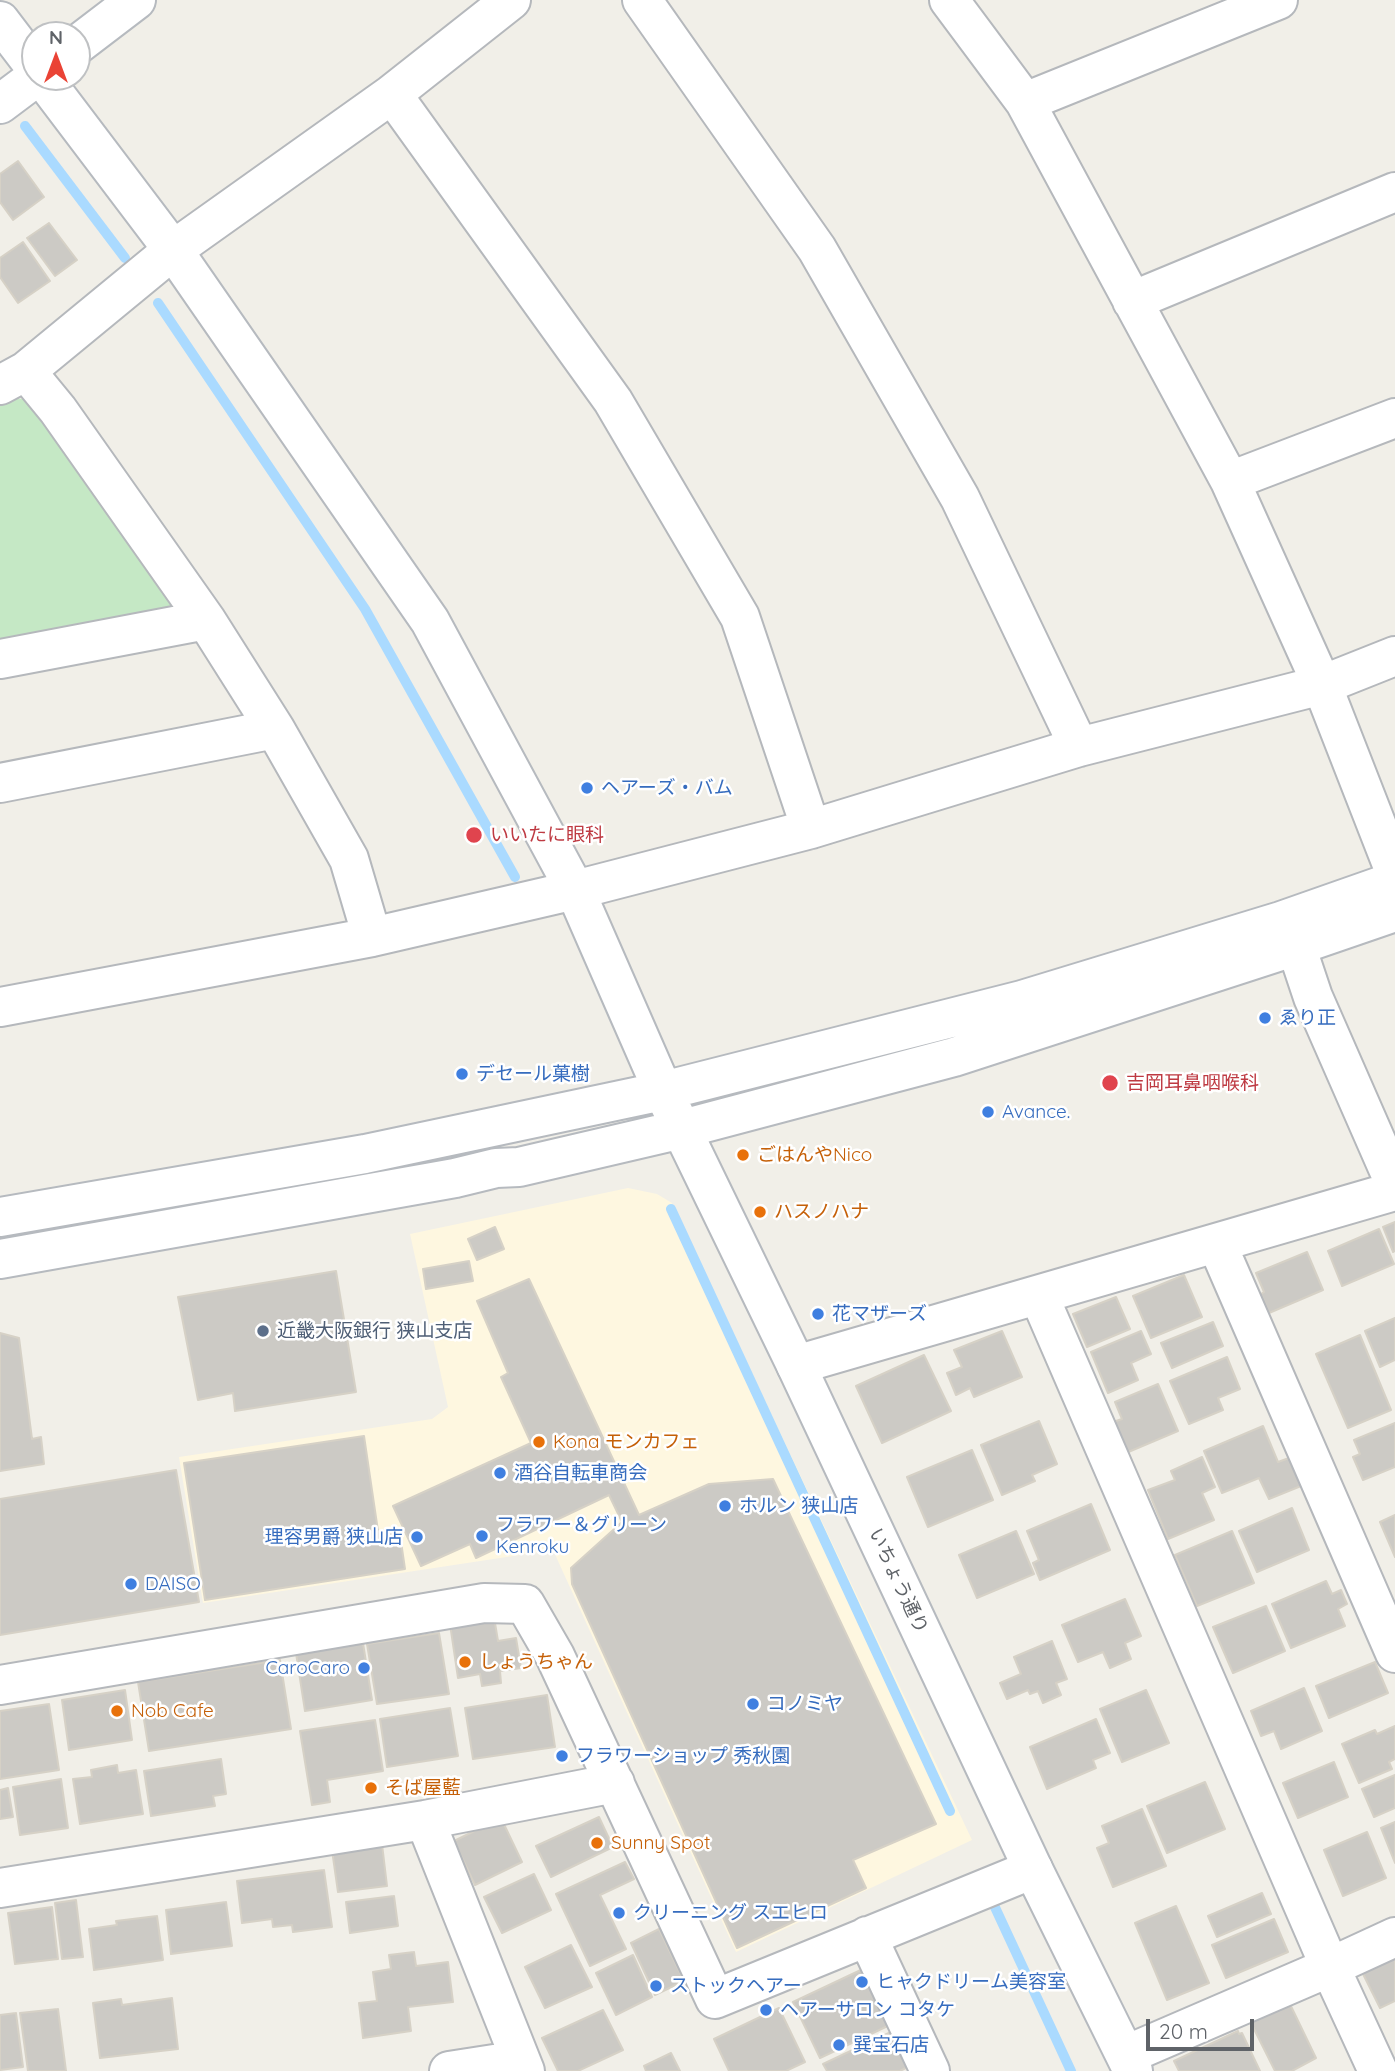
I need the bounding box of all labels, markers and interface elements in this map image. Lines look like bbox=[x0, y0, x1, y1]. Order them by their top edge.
north arrow bbox=[21, 21, 91, 91]
text: N bbox=[49, 25, 63, 49]
place label: ヘアーズ・バム bbox=[601, 777, 733, 799]
marker: ヘアーズ・バム bbox=[579, 780, 595, 796]
place label: いいたに眼科 bbox=[490, 824, 604, 846]
marker: いいたに眼科 bbox=[464, 825, 484, 845]
place label: ゑり正 bbox=[1279, 1007, 1336, 1029]
marker: ゑり正 bbox=[1257, 1010, 1273, 1026]
place label: デセール菓樹 bbox=[476, 1063, 590, 1085]
marker: デセール菓樹 bbox=[454, 1066, 470, 1082]
place label: 吉岡耳鼻咽喉科 bbox=[1126, 1072, 1259, 1094]
marker: 吉岡耳鼻咽喉科 bbox=[1100, 1073, 1120, 1093]
place label: Avance. bbox=[1002, 1101, 1070, 1123]
marker: Avance. bbox=[980, 1104, 996, 1120]
place label: ごはんやNico bbox=[757, 1144, 872, 1166]
marker: ごはんやNico bbox=[735, 1147, 751, 1163]
place label: ハスノハナ bbox=[774, 1201, 869, 1223]
marker: ハスノハナ bbox=[752, 1204, 768, 1220]
place label: 花マザーズ bbox=[832, 1303, 927, 1325]
marker: 花マザーズ bbox=[810, 1306, 826, 1322]
place label: 近畿大阪銀行 狭山支店 bbox=[277, 1320, 472, 1342]
marker: 近畿大阪銀行 狭山支店 bbox=[255, 1323, 271, 1339]
place label: Kona モンカフェ bbox=[553, 1431, 700, 1453]
marker: Kona モンカフェ bbox=[531, 1434, 547, 1450]
place label: 酒谷自転車商会 bbox=[514, 1462, 647, 1484]
marker: 酒谷自転車商会 bbox=[492, 1465, 508, 1481]
place label: ホルン 狭山店 bbox=[739, 1495, 858, 1517]
marker: ホルン 狭山店 bbox=[717, 1498, 733, 1514]
place label: フラワー＆グリーン Kenroku bbox=[496, 1514, 667, 1558]
street label: いちょう通り bbox=[864, 1525, 932, 1637]
place label: 理容男爵 狭山店 bbox=[265, 1526, 403, 1548]
marker: フラワー＆グリーン Kenroku bbox=[474, 1528, 490, 1544]
marker: 理容男爵 狭山店 bbox=[409, 1529, 425, 1545]
place label: DAISO bbox=[145, 1573, 201, 1595]
marker: DAISO bbox=[123, 1576, 139, 1592]
place label: しょうちゃん bbox=[479, 1651, 593, 1673]
marker: しょうちゃん bbox=[457, 1654, 473, 1670]
place label: CaroCaro bbox=[265, 1657, 350, 1679]
marker: CaroCaro bbox=[356, 1660, 372, 1676]
place label: コノミヤ bbox=[767, 1693, 843, 1715]
marker: コノミヤ bbox=[745, 1696, 761, 1712]
place label: Nob Cafe bbox=[131, 1700, 214, 1722]
marker: Nob Cafe bbox=[109, 1703, 125, 1719]
place label: フラワーショップ 秀秋園 bbox=[576, 1745, 790, 1767]
marker: フラワーショップ 秀秋園 bbox=[554, 1748, 570, 1764]
place label: そば屋藍 bbox=[385, 1777, 461, 1799]
marker: そば屋藍 bbox=[363, 1780, 379, 1796]
place label: Sunny Spot bbox=[611, 1832, 710, 1854]
marker: Sunny Spot bbox=[589, 1835, 605, 1851]
place label: クリーニング スエヒロ bbox=[633, 1902, 828, 1924]
marker: クリーニング スエヒロ bbox=[611, 1905, 627, 1921]
place label: ヒャクドリーム美容室 bbox=[876, 1971, 1066, 1993]
marker: ヒャクドリーム美容室 bbox=[854, 1974, 870, 1990]
place label: ストックヘアー bbox=[670, 1975, 802, 1997]
marker: ストックヘアー bbox=[648, 1978, 664, 1994]
place label: ヘアーサロン コタケ bbox=[780, 1999, 955, 2021]
marker: ヘアーサロン コタケ bbox=[758, 2002, 774, 2018]
scale bar bbox=[1150, 2004, 1258, 2048]
text: 20 m bbox=[1159, 2018, 1208, 2044]
place label: 巽宝石店 bbox=[853, 2034, 929, 2056]
marker: 巽宝石店 bbox=[831, 2037, 847, 2053]

